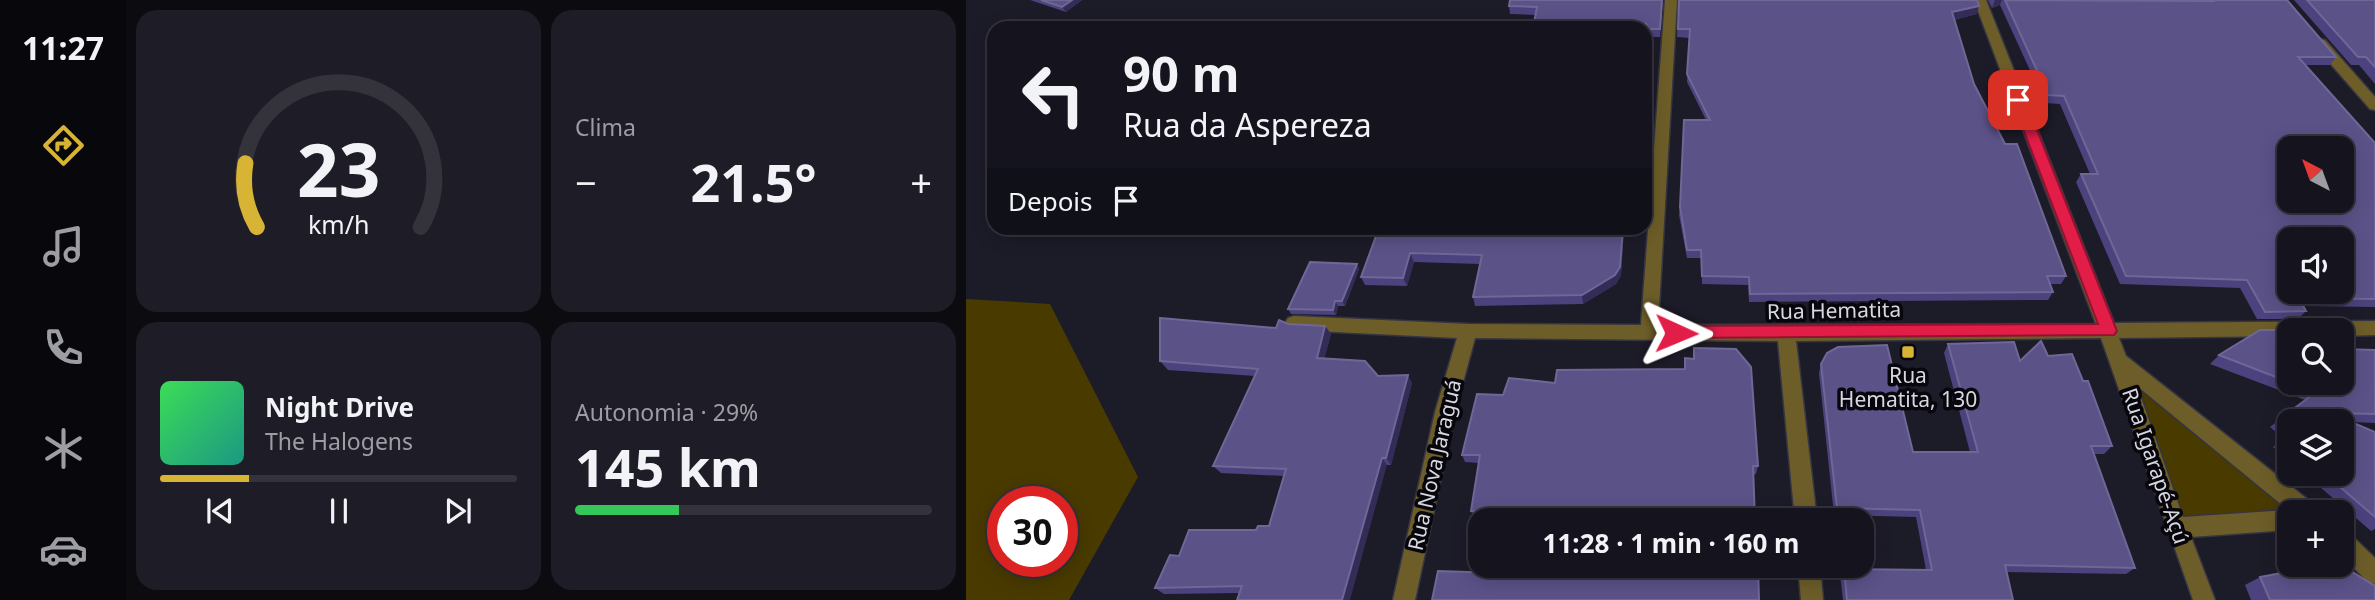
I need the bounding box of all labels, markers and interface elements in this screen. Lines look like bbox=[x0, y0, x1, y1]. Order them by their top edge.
text: 11:27 bbox=[22, 26, 104, 69]
text: 90 m bbox=[1123, 40, 1240, 106]
icon: left bbox=[1008, 49, 1099, 140]
pin bbox=[1988, 70, 2048, 130]
icon: arrive bbox=[1999, 81, 2037, 119]
text: Rua da Aspereza bbox=[1123, 103, 1372, 146]
text: Clima bbox=[575, 111, 636, 143]
text: 23 bbox=[297, 119, 380, 218]
icon: directions bbox=[39, 121, 88, 170]
north arrow bbox=[2277, 136, 2354, 214]
map controls bbox=[2277, 136, 2354, 577]
text: 21.5° bbox=[691, 146, 816, 217]
text: − bbox=[575, 156, 597, 208]
text: + bbox=[910, 156, 932, 208]
icon: arrive bbox=[1107, 182, 1145, 220]
text: Depois bbox=[1008, 183, 1093, 219]
text: km/h bbox=[308, 207, 369, 241]
icon: music bbox=[39, 222, 88, 271]
button: sound bbox=[2277, 227, 2354, 304]
street label: Rua Hematita bbox=[1767, 295, 1901, 325]
position arrow bbox=[1639, 296, 1713, 370]
button: search bbox=[2277, 318, 2354, 395]
icon: phone bbox=[39, 323, 88, 372]
marker: Rua Hematita, 130 bbox=[1900, 344, 1916, 360]
place label: Rua Hematita, 130 bbox=[1839, 361, 1977, 413]
street label: Rua Nova Jaraguá bbox=[1401, 377, 1467, 553]
street label: Rua Igarapé-Açú bbox=[2116, 384, 2196, 547]
text: Night Drive bbox=[265, 389, 414, 425]
text: Autonomia · 29% bbox=[575, 396, 758, 428]
button: layers bbox=[2277, 409, 2354, 486]
icon: climate bbox=[39, 424, 88, 473]
text: The Halogens bbox=[265, 425, 413, 457]
text: 145 km bbox=[575, 431, 761, 502]
speed limit sign: 30 bbox=[987, 486, 1078, 577]
icon: previous bbox=[201, 492, 239, 530]
icon: pause bbox=[320, 492, 358, 530]
icon: next bbox=[439, 492, 477, 530]
button: + bbox=[2277, 500, 2354, 577]
icon: car bbox=[39, 525, 88, 574]
text: 11:28 · 1 min · 160 m bbox=[1543, 525, 1799, 561]

